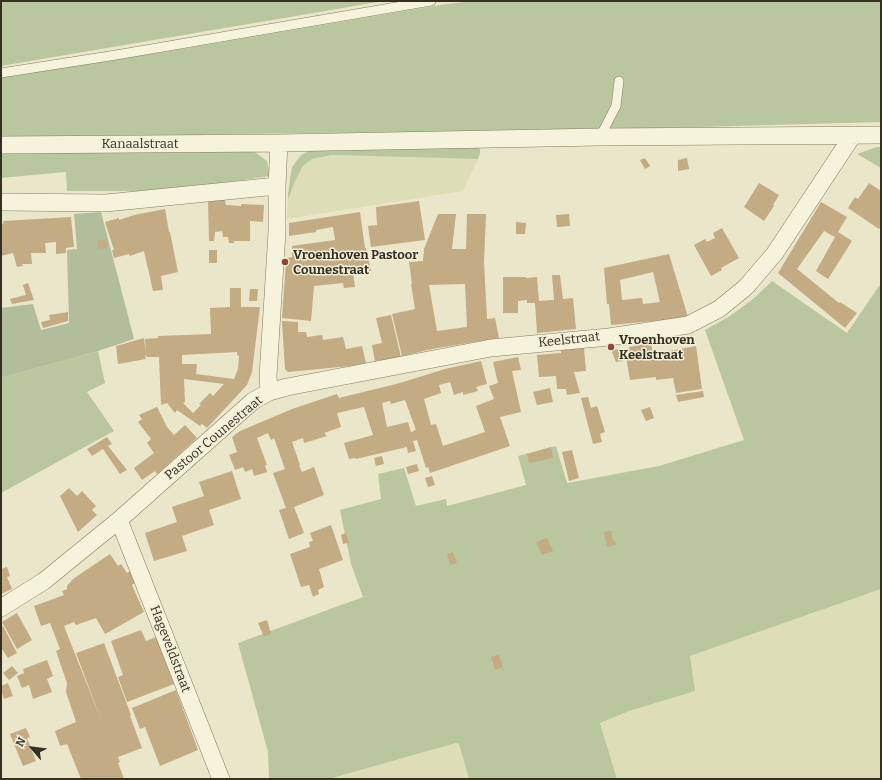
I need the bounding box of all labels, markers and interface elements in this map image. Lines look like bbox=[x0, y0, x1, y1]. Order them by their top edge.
street label: Kanaalstraat bbox=[101, 136, 179, 152]
place label: Vroenhoven Pastoor Counestraat bbox=[293, 247, 418, 278]
marker: Vroenhoven Pastoor Counestraat bbox=[280, 257, 290, 267]
street label: Keelstraat bbox=[537, 329, 601, 351]
place label: Vroenhoven Keelstraat bbox=[619, 332, 695, 363]
marker: Vroenhoven Keelstraat bbox=[606, 342, 616, 352]
street label: Pastoor Counestraat bbox=[162, 393, 266, 483]
street label: Hageveldstraat bbox=[146, 603, 194, 695]
north arrow bbox=[12, 728, 52, 768]
text: N bbox=[13, 735, 29, 749]

